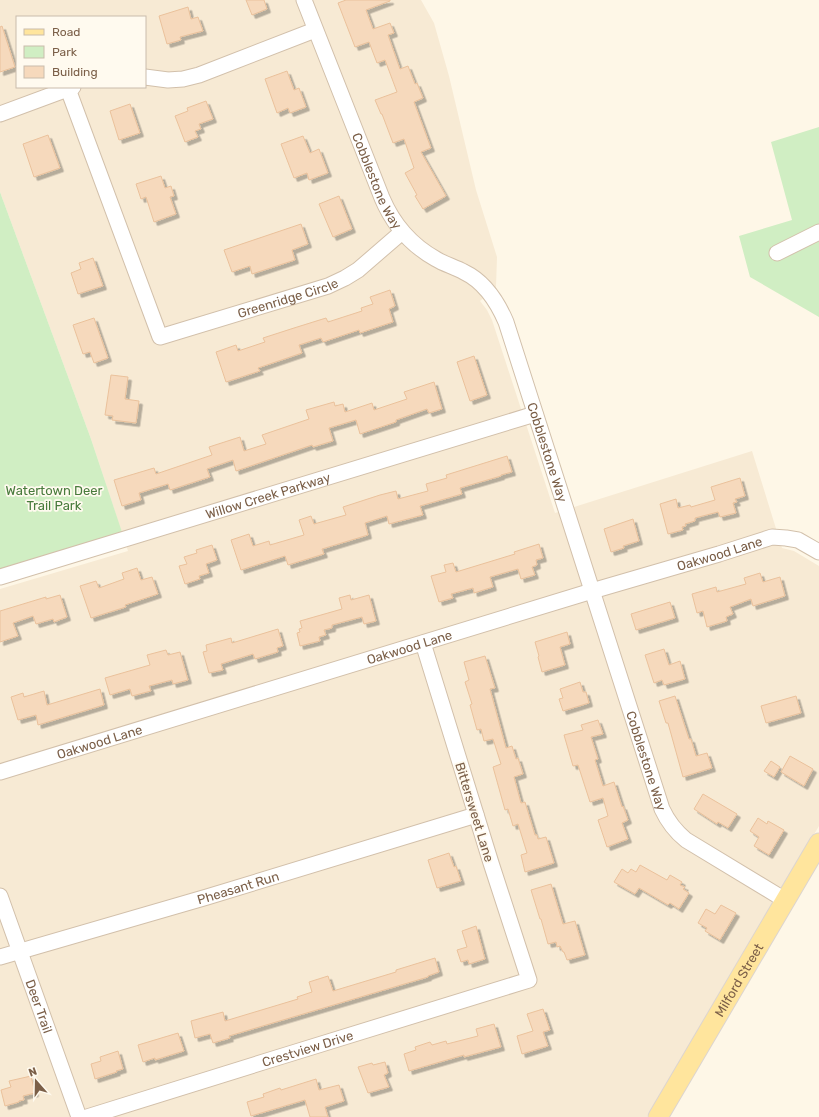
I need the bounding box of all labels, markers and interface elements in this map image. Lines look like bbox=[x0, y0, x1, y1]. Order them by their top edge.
legend bbox=[16, 16, 146, 88]
text: Road bbox=[52, 25, 80, 39]
text: Park bbox=[52, 45, 78, 59]
text: Building bbox=[52, 65, 98, 79]
street label: Cobblestone Way bbox=[349, 131, 405, 232]
street label: Greenridge Circle bbox=[236, 275, 341, 321]
street label: Cobblestone Way bbox=[524, 401, 570, 504]
street label: Willow Creek Parkway bbox=[204, 470, 332, 522]
park label: Watertown Deer Trail Park bbox=[6, 483, 102, 513]
street label: Oakwood Lane bbox=[675, 534, 764, 574]
street label: Oakwood Lane bbox=[365, 627, 454, 667]
street label: Cobblestone Way bbox=[623, 709, 669, 813]
street label: Oakwood Lane bbox=[55, 722, 144, 762]
street label: Bittersweet Lane bbox=[452, 761, 497, 864]
street label: Pheasant Run bbox=[195, 868, 281, 907]
street label: Milford Street bbox=[712, 941, 766, 1019]
street label: Deer Trail bbox=[22, 978, 55, 1035]
street label: Crestview Drive bbox=[260, 1028, 355, 1070]
north arrow bbox=[16, 1061, 56, 1101]
text: N bbox=[27, 1065, 39, 1080]

